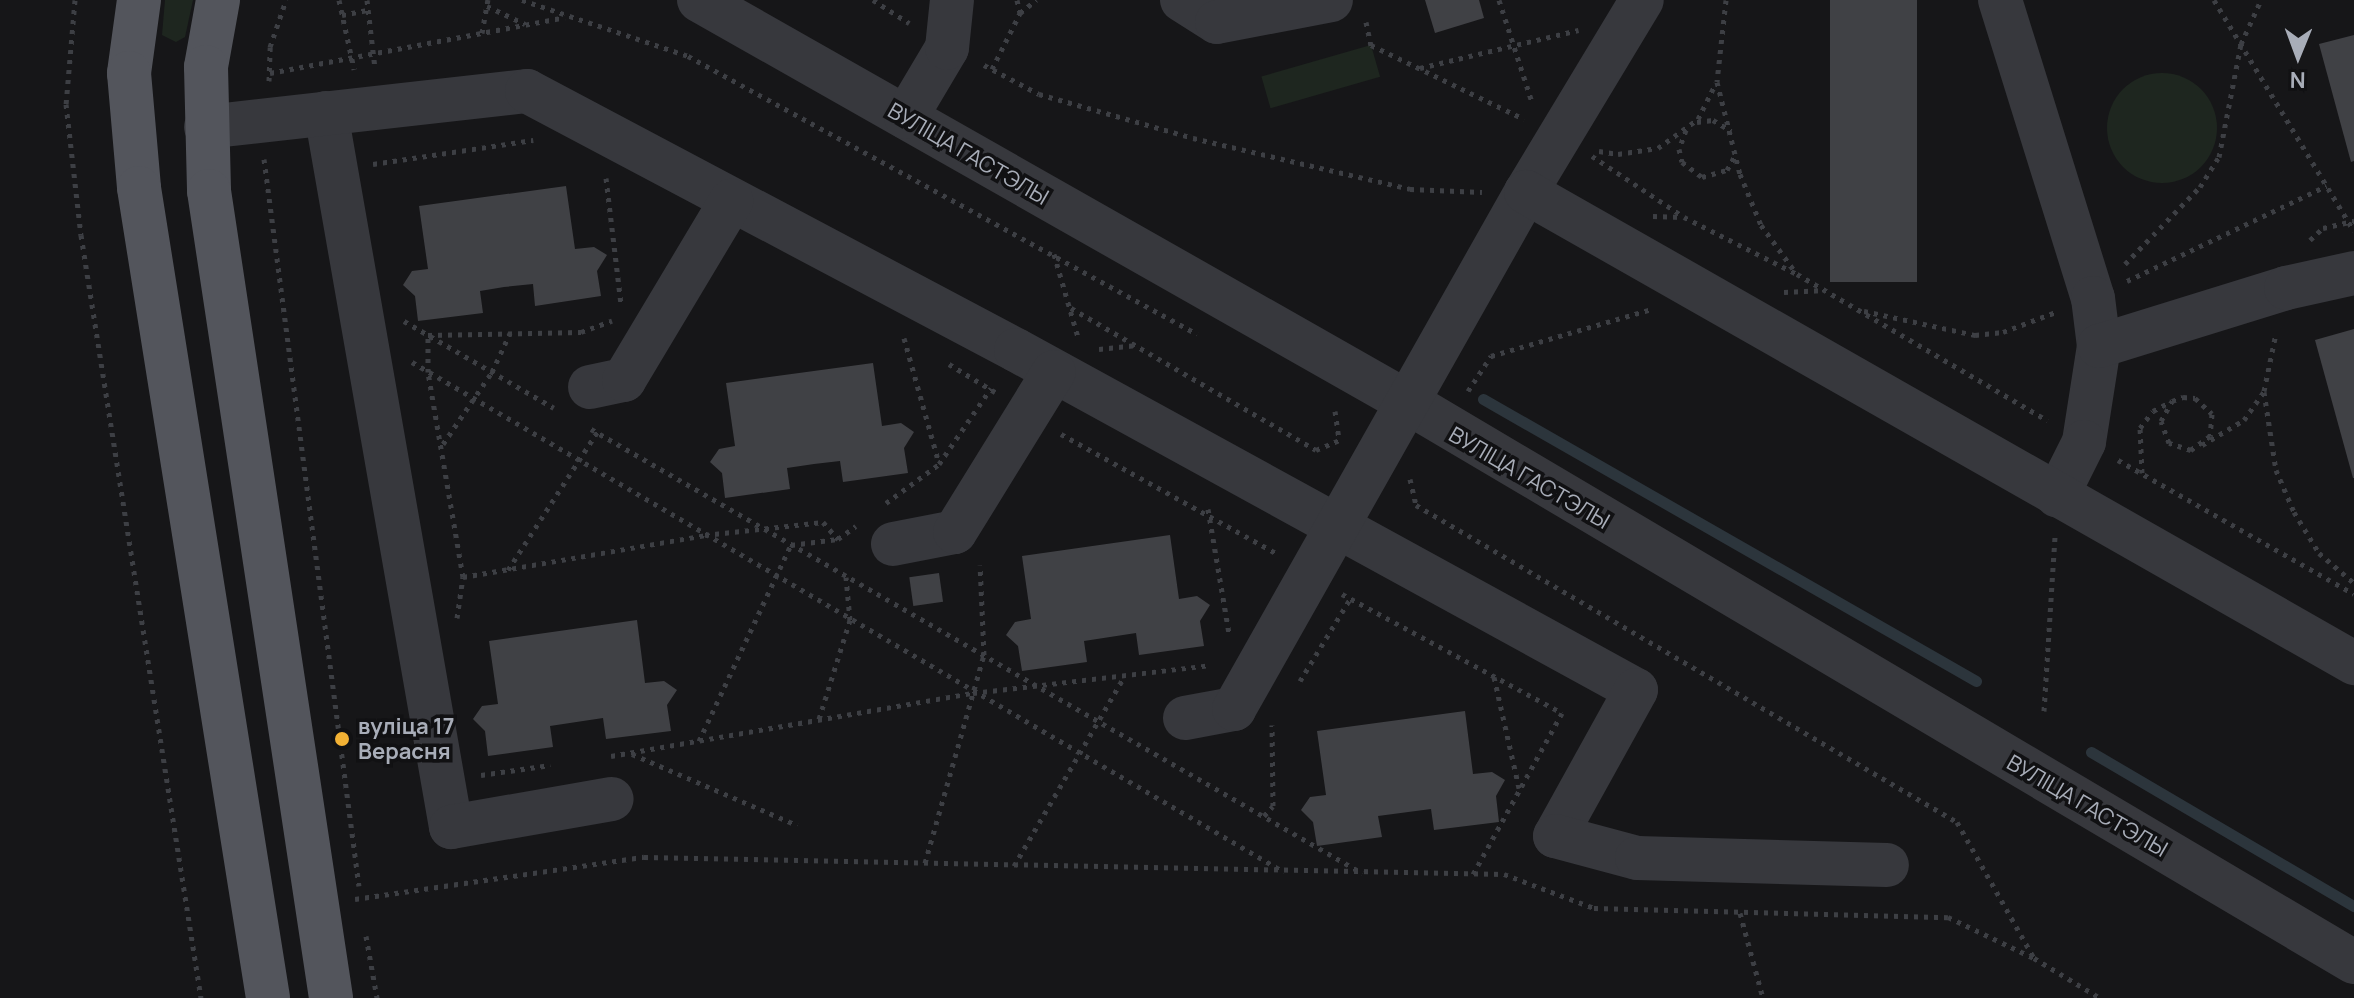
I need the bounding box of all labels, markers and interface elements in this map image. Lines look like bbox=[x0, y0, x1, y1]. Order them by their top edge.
north arrow bbox=[2258, 16, 2338, 96]
text: N bbox=[2289, 65, 2306, 95]
street label: ВУЛІЦА ГАСТЭЛЫ bbox=[883, 97, 1053, 211]
street label: ВУЛІЦА ГАСТЭЛЫ bbox=[1444, 421, 1614, 535]
place label: вуліца 17 Верасня bbox=[358, 713, 454, 764]
marker: вуліца 17 Верасня bbox=[333, 730, 351, 748]
street label: ВУЛІЦА ГАСТЭЛЫ bbox=[2002, 749, 2172, 863]

